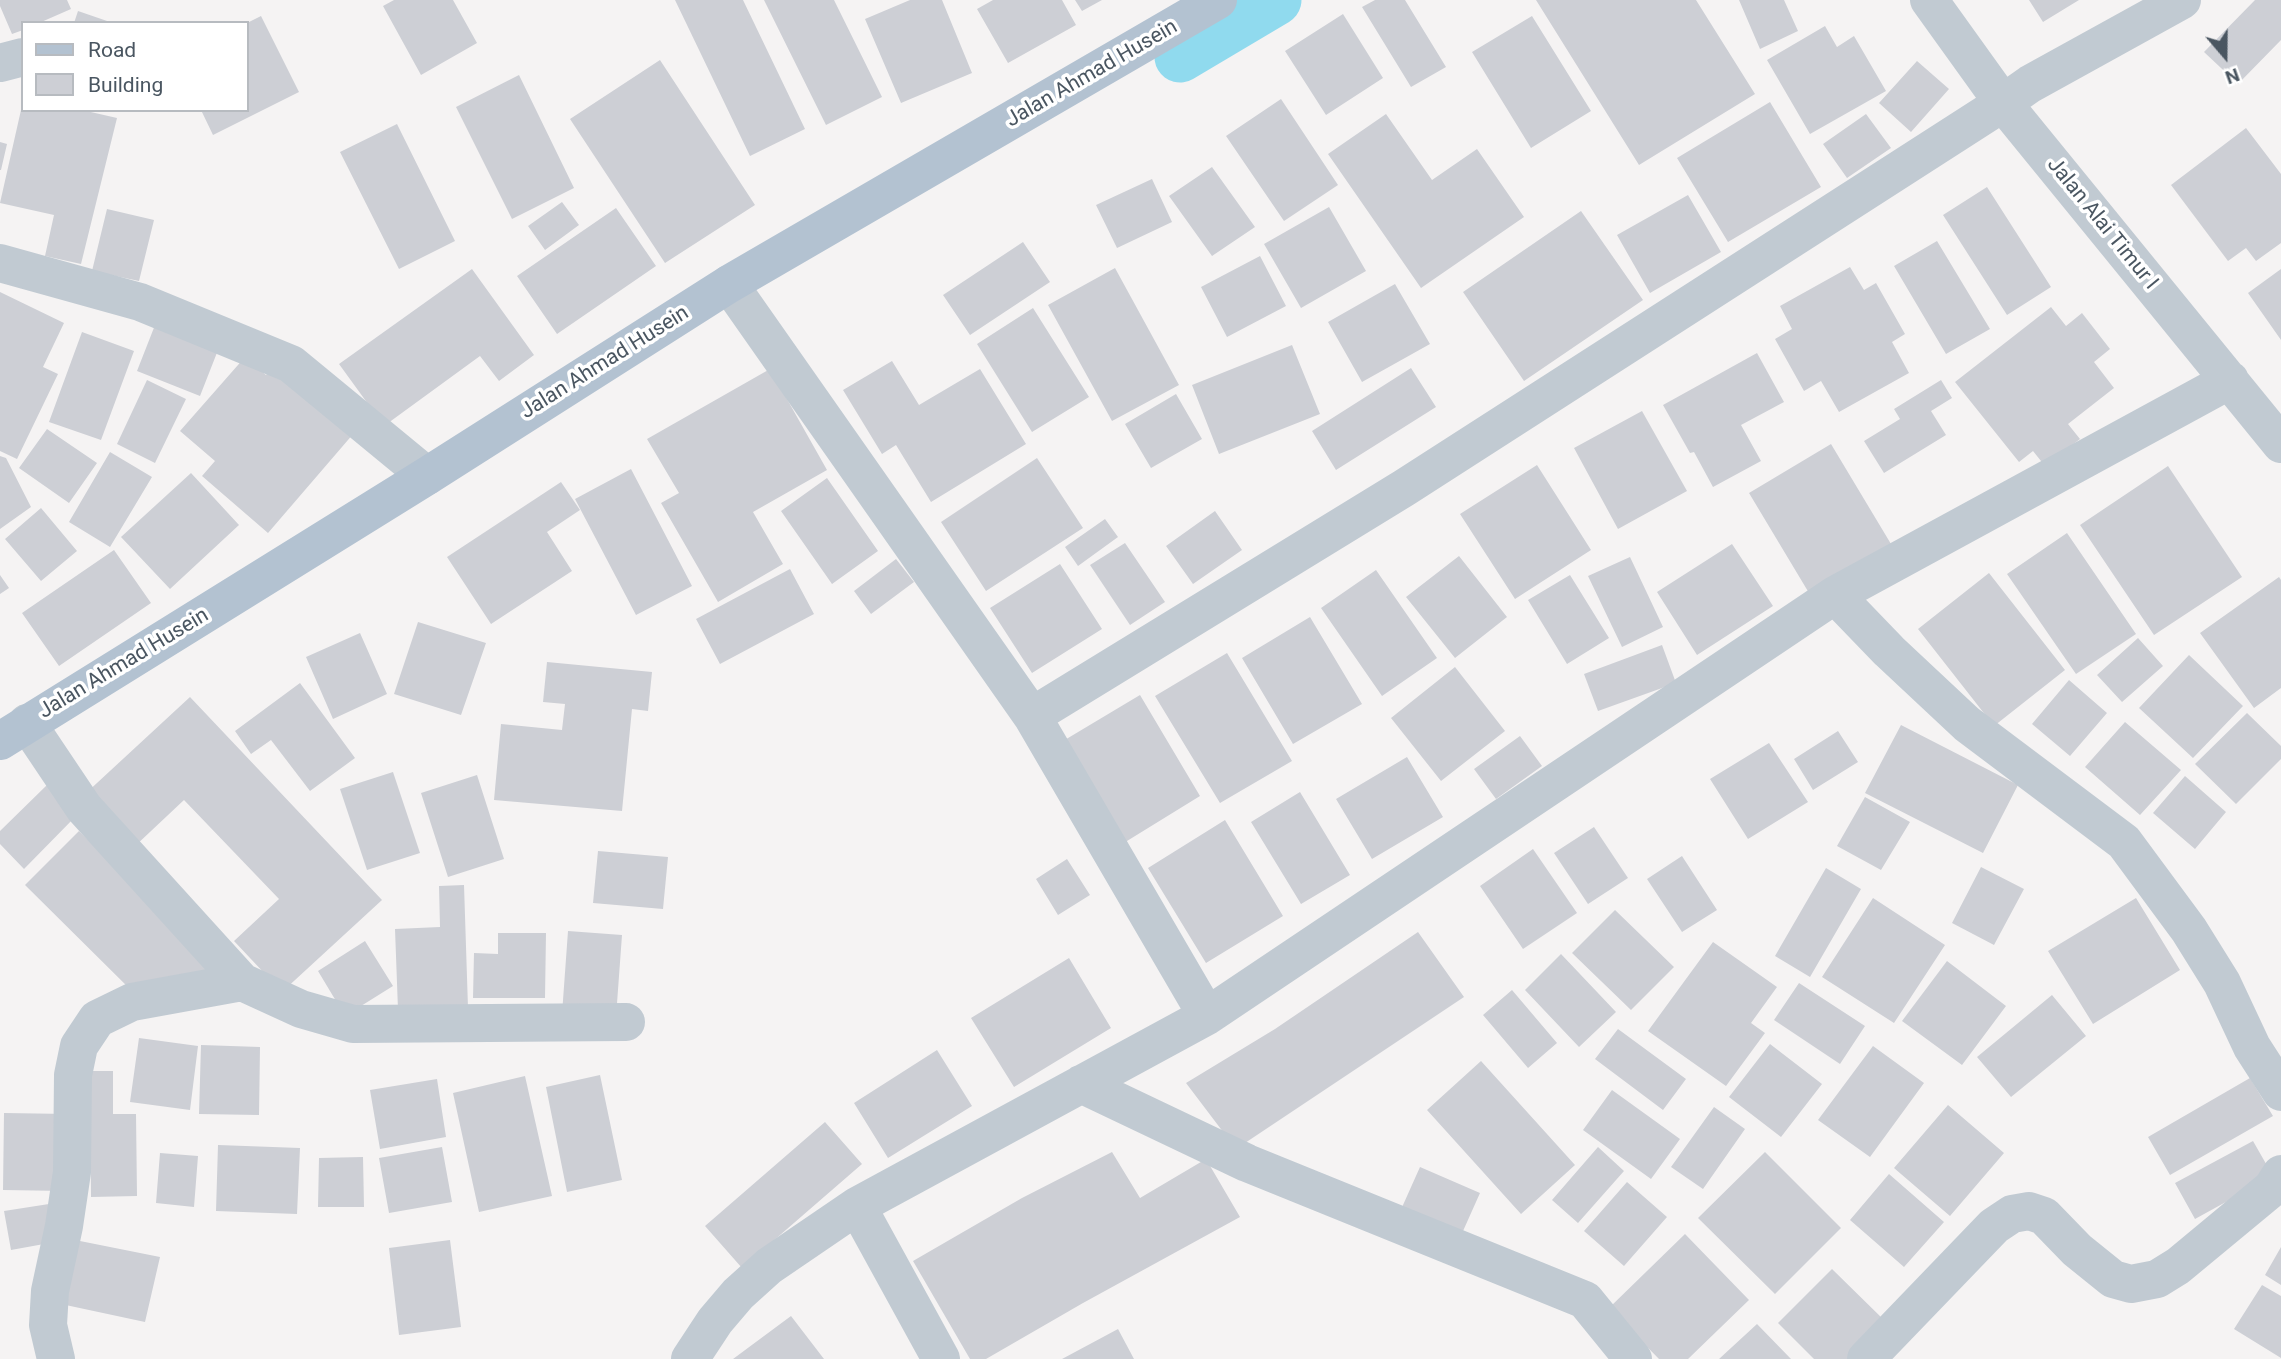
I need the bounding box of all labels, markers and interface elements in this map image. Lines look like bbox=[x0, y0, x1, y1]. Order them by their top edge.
street label: Jalan Ahmad Husein bbox=[1002, 15, 1182, 133]
legend bbox=[21, 21, 248, 112]
north arrow bbox=[2190, 21, 2260, 91]
text: Road bbox=[88, 38, 136, 62]
text: N bbox=[2222, 63, 2243, 89]
text: Building bbox=[88, 73, 163, 97]
street label: Jalan Alai Timur I bbox=[2041, 153, 2163, 295]
street label: Jalan Ahmad Husein bbox=[516, 301, 694, 425]
street label: Jalan Ahmad Husein bbox=[34, 603, 214, 725]

